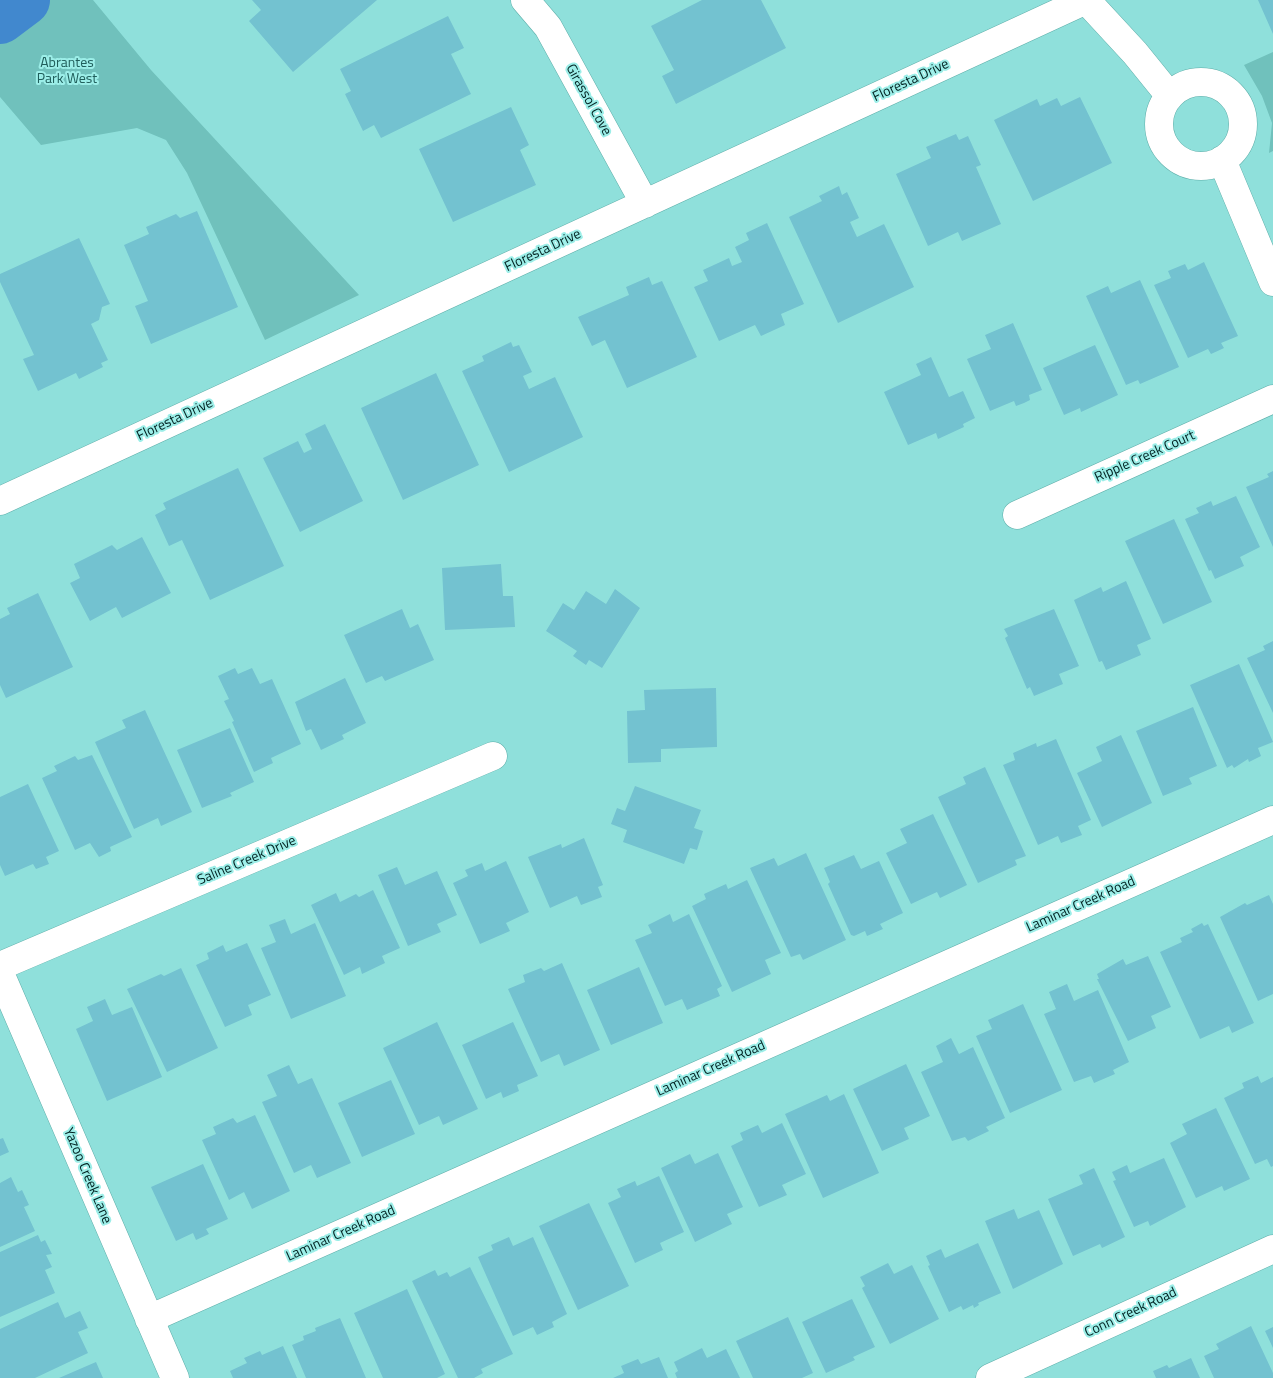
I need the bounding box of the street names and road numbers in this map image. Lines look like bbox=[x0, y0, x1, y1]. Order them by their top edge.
street label: Floresta Drive bbox=[870, 56, 952, 106]
street label: Girassol Cove bbox=[562, 62, 614, 138]
street label: Floresta Drive bbox=[502, 226, 584, 276]
street label: Floresta Drive bbox=[134, 395, 216, 445]
street label: Ripple Creek Court bbox=[1092, 427, 1198, 487]
street label: Saline Creek Drive bbox=[195, 833, 299, 889]
street label: Laminar Creek Road bbox=[1024, 873, 1138, 937]
street label: Laminar Creek Road bbox=[654, 1037, 768, 1101]
street label: Yazoo Creek Lane bbox=[59, 1126, 115, 1226]
street label: Laminar Creek Road bbox=[284, 1202, 398, 1266]
street label: Conn Creek Road bbox=[1082, 1284, 1180, 1342]

